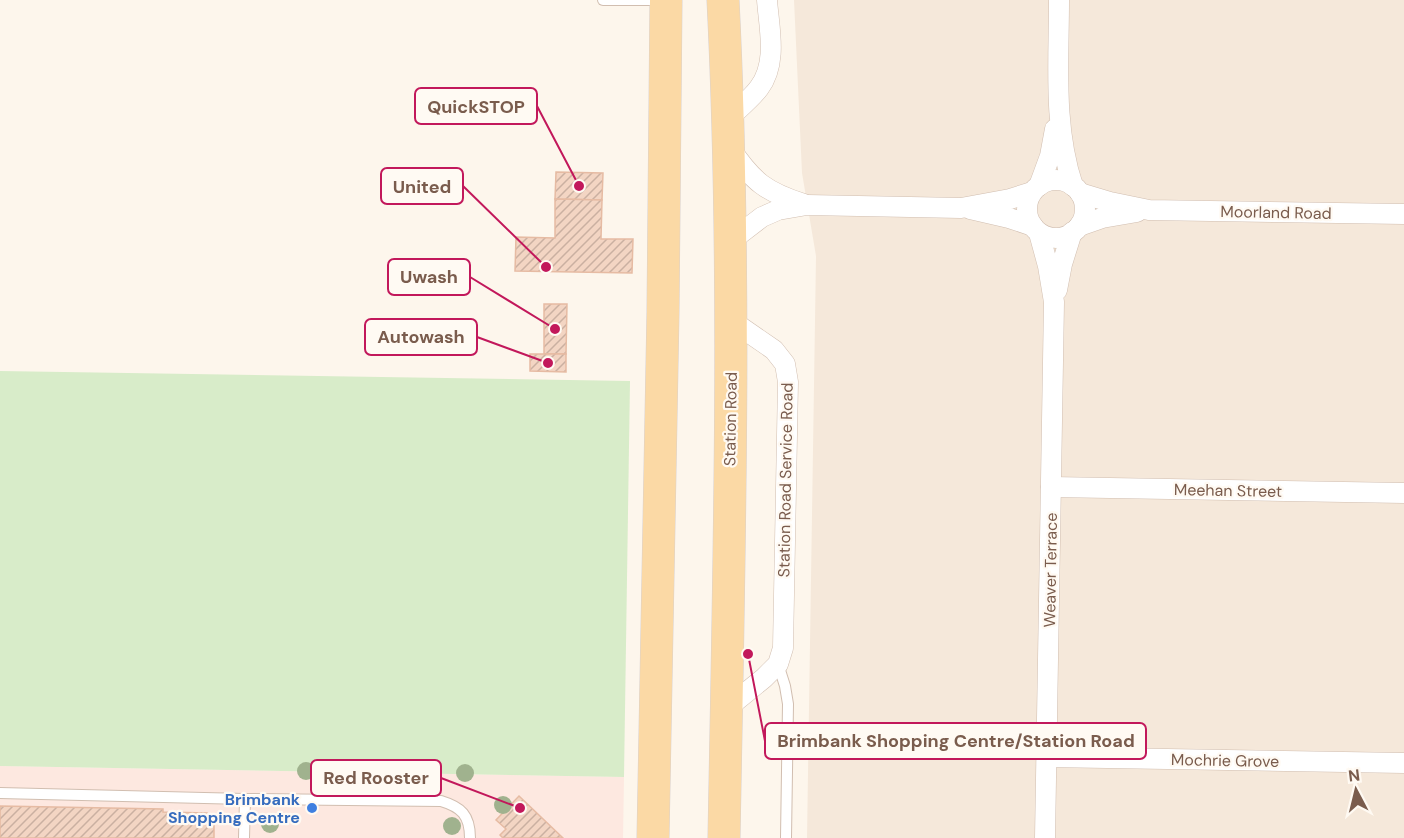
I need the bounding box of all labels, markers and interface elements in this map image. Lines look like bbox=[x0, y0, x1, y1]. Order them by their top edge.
callout: QuickSTOP bbox=[415, 88, 537, 124]
text: QuickSTOP bbox=[427, 95, 525, 119]
callout: United bbox=[381, 168, 463, 204]
text: United bbox=[393, 175, 451, 199]
street label: Moorland Road bbox=[1220, 201, 1332, 224]
callout: Uwash bbox=[388, 259, 470, 295]
text: Uwash bbox=[400, 265, 458, 289]
callout: Autowash bbox=[365, 319, 477, 355]
text: Autowash bbox=[377, 325, 465, 349]
street label: Station Road bbox=[719, 372, 742, 466]
street label: Station Road Service Road bbox=[773, 382, 798, 578]
street label: Meehan Street bbox=[1174, 479, 1282, 502]
street label: Weaver Terrace bbox=[1039, 512, 1062, 628]
callout: Brimbank Shopping Centre/Station Road bbox=[765, 723, 1146, 759]
text: Brimbank Shopping Centre/Station Road bbox=[777, 729, 1135, 753]
street label: Mochrie Grove bbox=[1171, 749, 1279, 772]
callout: Red Rooster bbox=[311, 760, 441, 796]
north arrow bbox=[1326, 760, 1386, 820]
text: N bbox=[1347, 764, 1361, 787]
text: Red Rooster bbox=[323, 766, 429, 790]
place label: Brimbank Shopping Centre bbox=[168, 789, 301, 828]
marker: Brimbank Shopping Centre bbox=[305, 801, 319, 815]

